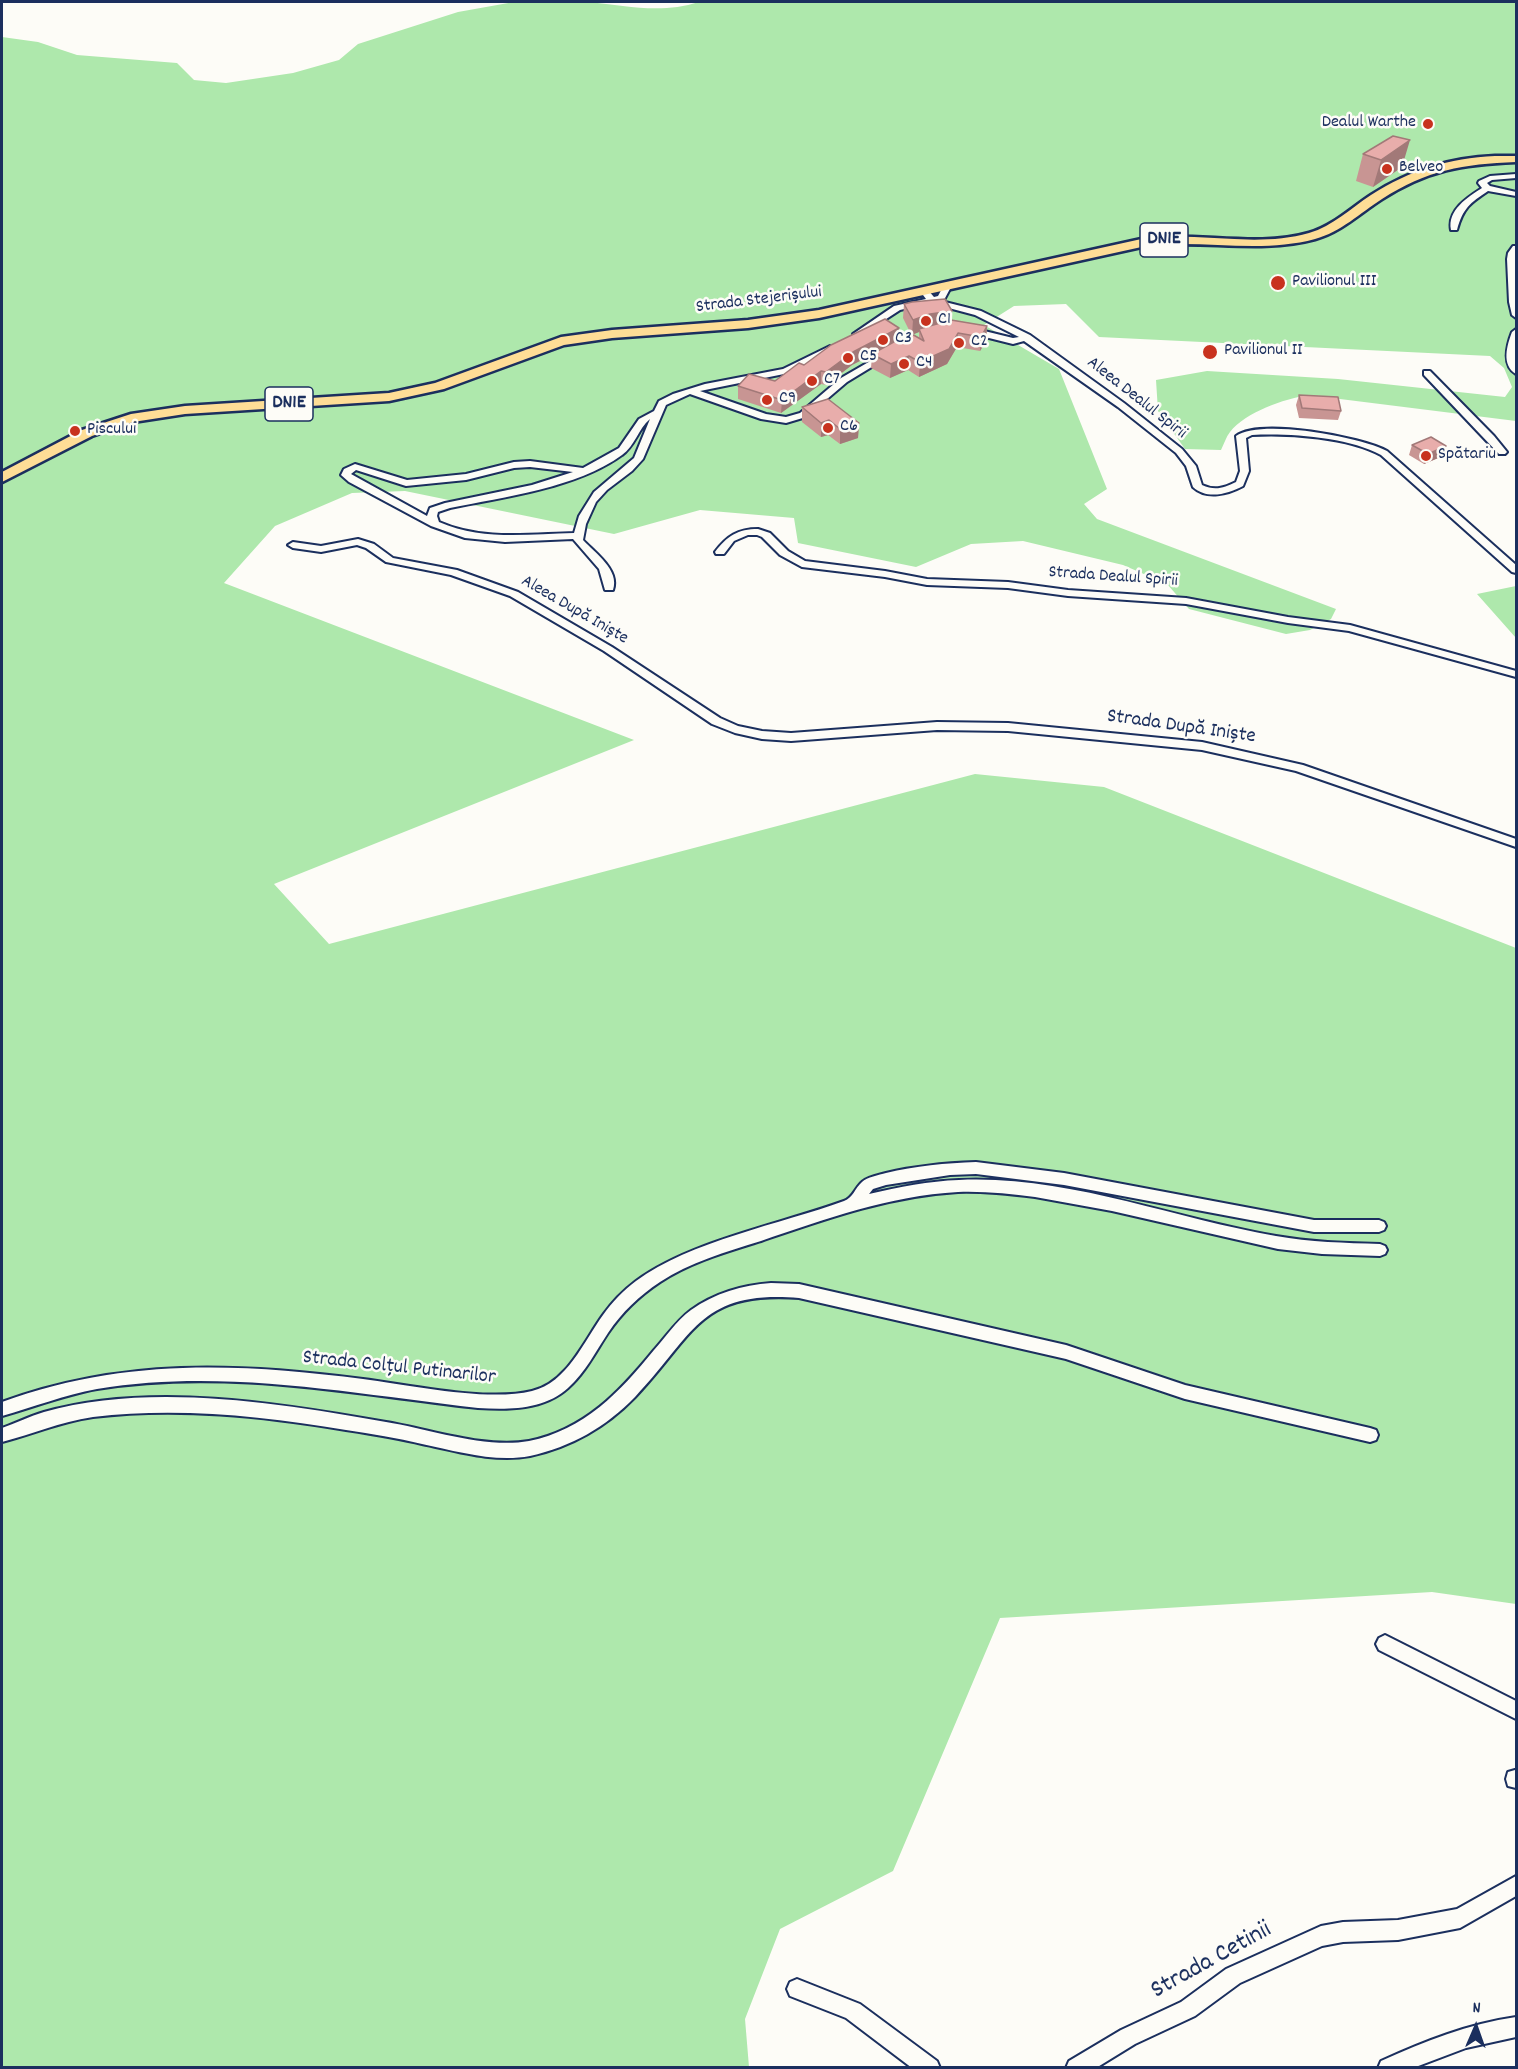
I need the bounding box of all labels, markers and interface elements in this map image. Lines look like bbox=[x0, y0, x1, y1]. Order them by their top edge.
place label: Dealul Warthe bbox=[1322, 113, 1416, 135]
marker: Dealul Warthe bbox=[1421, 117, 1435, 131]
place label: Belveo bbox=[1399, 158, 1443, 180]
marker: Belveo bbox=[1380, 162, 1394, 176]
road number: DN1E bbox=[1140, 223, 1188, 257]
place label: Pavilionul III bbox=[1292, 272, 1376, 294]
marker: Pavilionul III bbox=[1269, 274, 1287, 292]
street label: Strada Stejerișului bbox=[695, 283, 823, 319]
place label: C1 bbox=[938, 310, 951, 332]
marker: C1 bbox=[919, 314, 933, 328]
place label: C3 bbox=[895, 329, 912, 351]
place label: C2 bbox=[971, 332, 988, 354]
marker: C3 bbox=[876, 333, 890, 347]
marker: C2 bbox=[952, 336, 966, 350]
place label: Pavilionul II bbox=[1224, 341, 1303, 363]
marker: Pavilionul II bbox=[1201, 343, 1219, 361]
place label: C5 bbox=[860, 347, 877, 369]
marker: C5 bbox=[841, 351, 855, 365]
place label: C4 bbox=[916, 353, 932, 375]
street label: Aleea Dealul Spirii bbox=[1082, 353, 1190, 445]
marker: C4 bbox=[897, 357, 911, 371]
place label: C7 bbox=[824, 370, 840, 392]
marker: C7 bbox=[805, 374, 819, 388]
road number: DN1E bbox=[265, 387, 313, 421]
place label: C9 bbox=[779, 389, 796, 411]
marker: C9 bbox=[760, 393, 774, 407]
place label: C6 bbox=[840, 417, 858, 439]
place label: Piscului bbox=[87, 420, 136, 442]
marker: C6 bbox=[821, 421, 835, 435]
marker: Piscului bbox=[68, 424, 82, 438]
place label: Spătariu bbox=[1438, 445, 1496, 467]
marker: Spătariu bbox=[1419, 449, 1433, 463]
street label: Strada Dealul Spirii bbox=[1048, 563, 1178, 593]
street label: Aleea După Iniște bbox=[517, 572, 631, 650]
street label: Strada După Iniște bbox=[1105, 705, 1257, 751]
street label: Strada Colțul Putinarilor bbox=[301, 1346, 497, 1392]
street label: Strada Cetinii bbox=[1146, 1916, 1278, 2008]
north arrow bbox=[1446, 1997, 1506, 2057]
text: N bbox=[1472, 1997, 1481, 2020]

